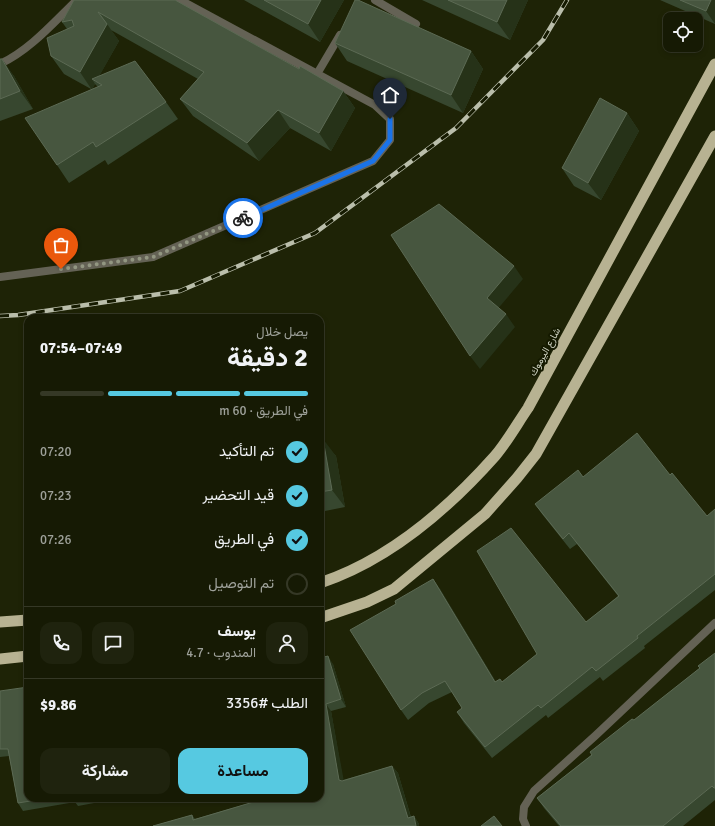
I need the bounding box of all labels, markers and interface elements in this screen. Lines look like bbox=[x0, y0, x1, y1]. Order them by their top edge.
map controls bbox=[663, 12, 703, 52]
button: locate bbox=[663, 12, 703, 52]
pin bbox=[373, 78, 407, 119]
icon: home bbox=[379, 84, 401, 106]
courier bbox=[223, 198, 263, 238]
icon: bike bbox=[232, 207, 254, 229]
pin bbox=[44, 228, 78, 269]
icon: bag bbox=[50, 234, 72, 256]
text: يصل خلال bbox=[256, 324, 308, 340]
street label: شارع اليرموك bbox=[527, 326, 563, 378]
text: 07:49–07:54 bbox=[40, 339, 122, 357]
text: 2 دقيقة bbox=[227, 342, 308, 374]
text: في الطريق · 60 m bbox=[219, 403, 308, 419]
icon: check bbox=[286, 441, 308, 463]
text: تم التأكيد bbox=[219, 442, 274, 460]
text: 07:20 bbox=[40, 444, 72, 460]
icon: check bbox=[286, 485, 308, 507]
text: قيد التحضير bbox=[202, 486, 274, 504]
text: 07:23 bbox=[40, 488, 72, 504]
icon: check bbox=[286, 529, 308, 551]
text: في الطريق bbox=[214, 530, 274, 548]
text: 07:26 bbox=[40, 532, 72, 548]
text: تم التوصيل bbox=[208, 574, 274, 592]
button: phone bbox=[40, 622, 82, 664]
button: chat bbox=[92, 622, 134, 664]
text: يوسف bbox=[218, 622, 256, 640]
button: person bbox=[266, 622, 308, 664]
text: المندوب · 4.7 bbox=[186, 645, 256, 661]
text: الطلب #3356 bbox=[226, 694, 308, 712]
text: $9.86 bbox=[40, 696, 77, 714]
button: مشاركة bbox=[40, 748, 170, 794]
button: مساعدة bbox=[178, 748, 308, 794]

